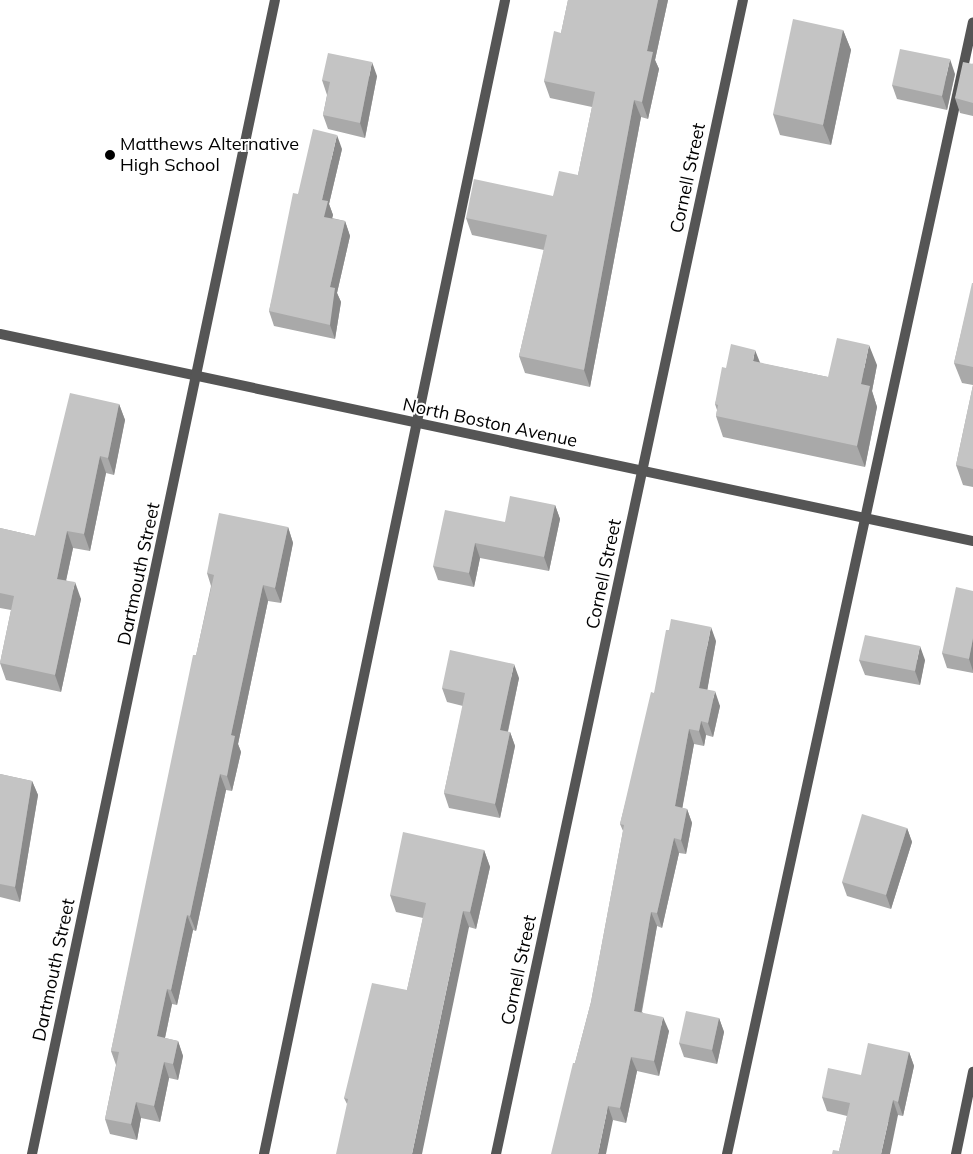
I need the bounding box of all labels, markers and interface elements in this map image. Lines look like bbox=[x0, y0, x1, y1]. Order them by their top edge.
street label: Cornell Street bbox=[666, 121, 710, 235]
place label: Matthews Alternative High School bbox=[120, 134, 299, 176]
marker: Matthews Alternative High School bbox=[104, 149, 116, 161]
street label: North Boston Avenue bbox=[401, 394, 579, 452]
street label: Dartmouth Street bbox=[113, 501, 165, 647]
street label: Cornell Street bbox=[582, 517, 626, 631]
street label: Dartmouth Street bbox=[28, 897, 80, 1043]
street label: Cornell Street bbox=[497, 913, 541, 1027]

